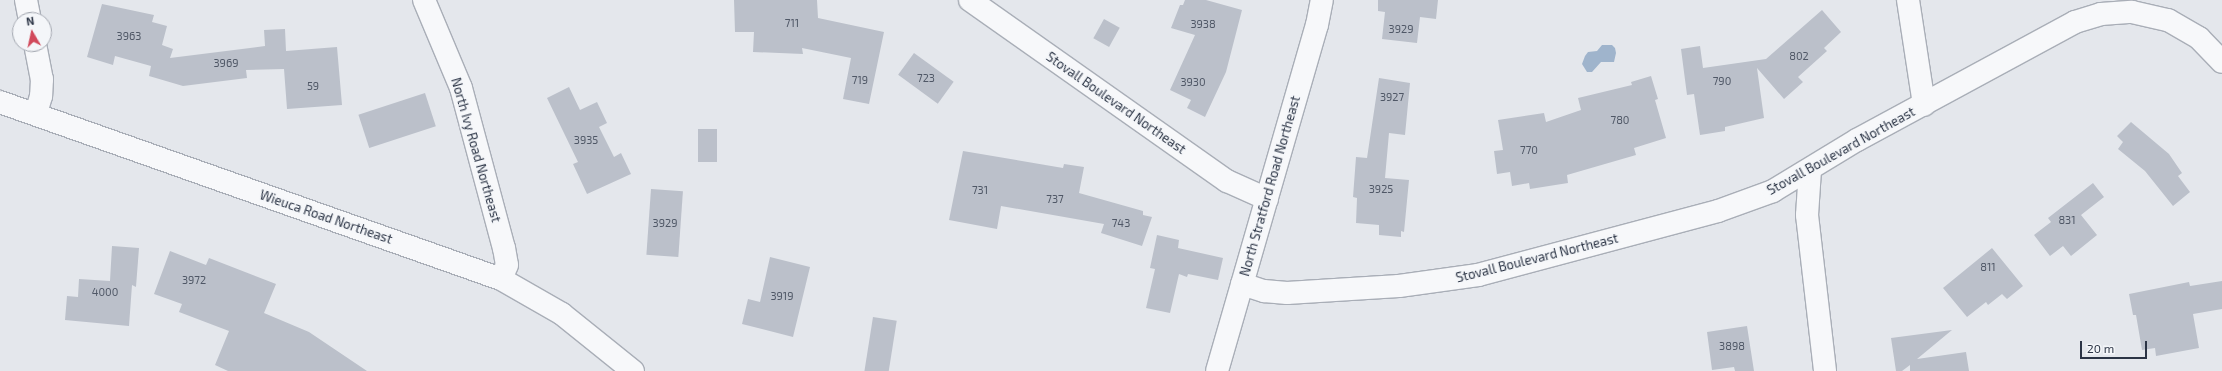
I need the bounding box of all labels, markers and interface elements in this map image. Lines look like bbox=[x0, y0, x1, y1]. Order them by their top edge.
north arrow bbox=[12, 12, 52, 52]
text: N bbox=[25, 14, 35, 28]
house number: 711 bbox=[785, 16, 799, 30]
house number: 3938 bbox=[1190, 17, 1216, 31]
house number: 3929 bbox=[1389, 22, 1413, 36]
house number: 3963 bbox=[117, 29, 141, 43]
street label: Stovall Boulevard Northeast bbox=[1043, 49, 1189, 157]
house number: 802 bbox=[1789, 49, 1809, 63]
house number: 3969 bbox=[214, 56, 238, 70]
house number: 723 bbox=[917, 71, 935, 85]
house number: 719 bbox=[852, 73, 868, 87]
house number: 790 bbox=[1713, 74, 1731, 88]
house number: 3930 bbox=[1180, 75, 1206, 89]
street label: North Ivy Road Northeast bbox=[448, 76, 504, 224]
house number: 59 bbox=[307, 79, 319, 93]
house number: 3927 bbox=[1380, 90, 1404, 104]
street label: North Stratford Road Northeast bbox=[1237, 94, 1303, 278]
street label: Stovall Boulevard Northeast bbox=[1764, 104, 1918, 198]
house number: 780 bbox=[1611, 113, 1629, 127]
house number: 3935 bbox=[574, 133, 598, 147]
house number: 770 bbox=[1520, 143, 1538, 157]
house number: 3925 bbox=[1369, 182, 1393, 196]
house number: 731 bbox=[972, 183, 988, 197]
street label: Wieuca Road Northeast bbox=[258, 187, 394, 247]
house number: 737 bbox=[1046, 192, 1064, 206]
house number: 831 bbox=[2058, 213, 2076, 227]
house number: 3929 bbox=[653, 216, 677, 230]
house number: 743 bbox=[1112, 216, 1130, 230]
street label: Stovall Boulevard Northeast bbox=[1454, 230, 1620, 286]
house number: 811 bbox=[1980, 260, 1996, 274]
house number: 3972 bbox=[182, 273, 206, 287]
house number: 4000 bbox=[92, 285, 118, 299]
house number: 3919 bbox=[770, 289, 794, 303]
scale bar bbox=[2082, 333, 2149, 359]
house number: 3898 bbox=[1719, 339, 1745, 353]
text: 20 m bbox=[2087, 341, 2114, 355]

